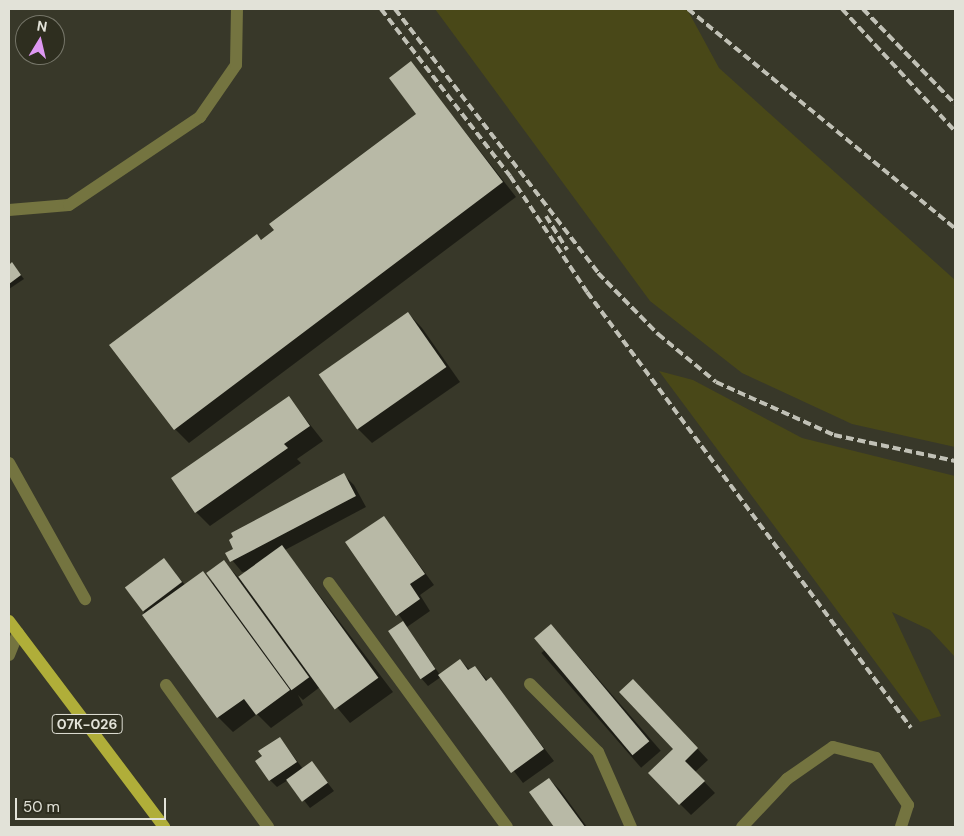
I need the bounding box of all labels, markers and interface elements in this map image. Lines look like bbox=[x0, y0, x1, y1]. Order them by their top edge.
north arrow bbox=[15, 15, 65, 65]
text: N bbox=[36, 16, 49, 36]
road number: 07К-026 bbox=[51, 712, 123, 736]
scale bar bbox=[18, 788, 169, 820]
text: 50 m bbox=[23, 797, 60, 817]

